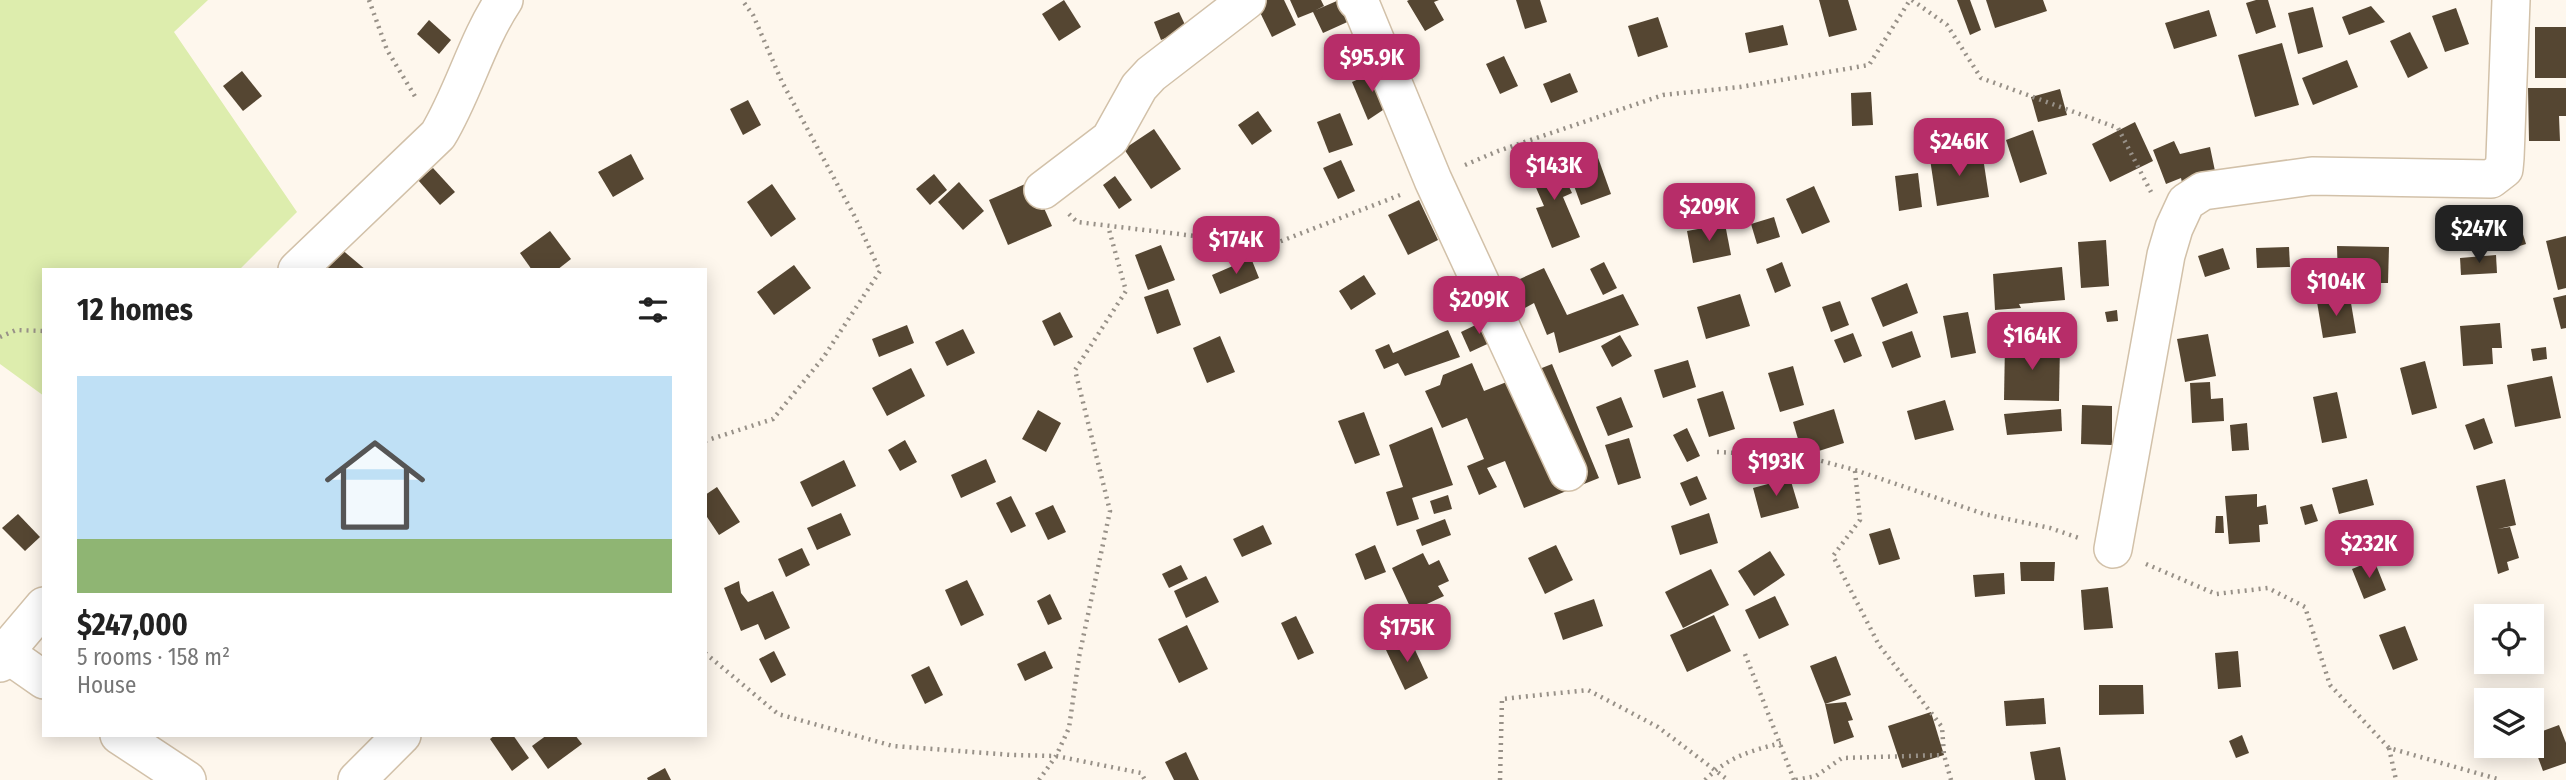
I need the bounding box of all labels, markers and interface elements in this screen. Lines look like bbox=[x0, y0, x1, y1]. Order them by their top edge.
pin: $95.9K bbox=[1315, 34, 1429, 94]
text: $95.9K bbox=[1340, 43, 1404, 71]
pin: $246K bbox=[1910, 118, 2008, 178]
text: $246K bbox=[1930, 127, 1988, 155]
pin: $143K bbox=[1505, 142, 1603, 202]
text: $143K bbox=[1526, 151, 1582, 179]
pin: $209K bbox=[1660, 184, 1758, 243]
text: $209K bbox=[1679, 192, 1739, 220]
pin: $247K bbox=[2430, 205, 2528, 265]
text: $247K bbox=[2451, 214, 2507, 242]
pin: $174K bbox=[1187, 216, 1285, 276]
text: $174K bbox=[1209, 225, 1263, 253]
pin: $104K bbox=[2287, 258, 2385, 318]
text: $104K bbox=[2307, 267, 2365, 295]
pin: $209K bbox=[1430, 276, 1528, 336]
text: $209K bbox=[1449, 285, 1509, 313]
icon: filters bbox=[634, 291, 672, 329]
text: 12 homes bbox=[77, 292, 193, 328]
pin: $164K bbox=[1983, 312, 2081, 372]
text: $164K bbox=[2003, 321, 2061, 349]
icon: home bbox=[312, 422, 438, 548]
pin: $193K bbox=[1727, 438, 1825, 498]
text: $193K bbox=[1748, 447, 1804, 475]
pin: $232K bbox=[2320, 520, 2418, 580]
text: $232K bbox=[2341, 529, 2397, 557]
pin: $175K bbox=[1358, 604, 1456, 664]
map controls bbox=[2474, 604, 2544, 758]
button: locate bbox=[2474, 604, 2544, 674]
text: $247,000 bbox=[77, 607, 188, 643]
text: $175K bbox=[1380, 613, 1434, 641]
text: 5 rooms · 158 m² bbox=[77, 643, 230, 671]
text: House bbox=[77, 671, 136, 699]
button: layers bbox=[2474, 688, 2544, 758]

